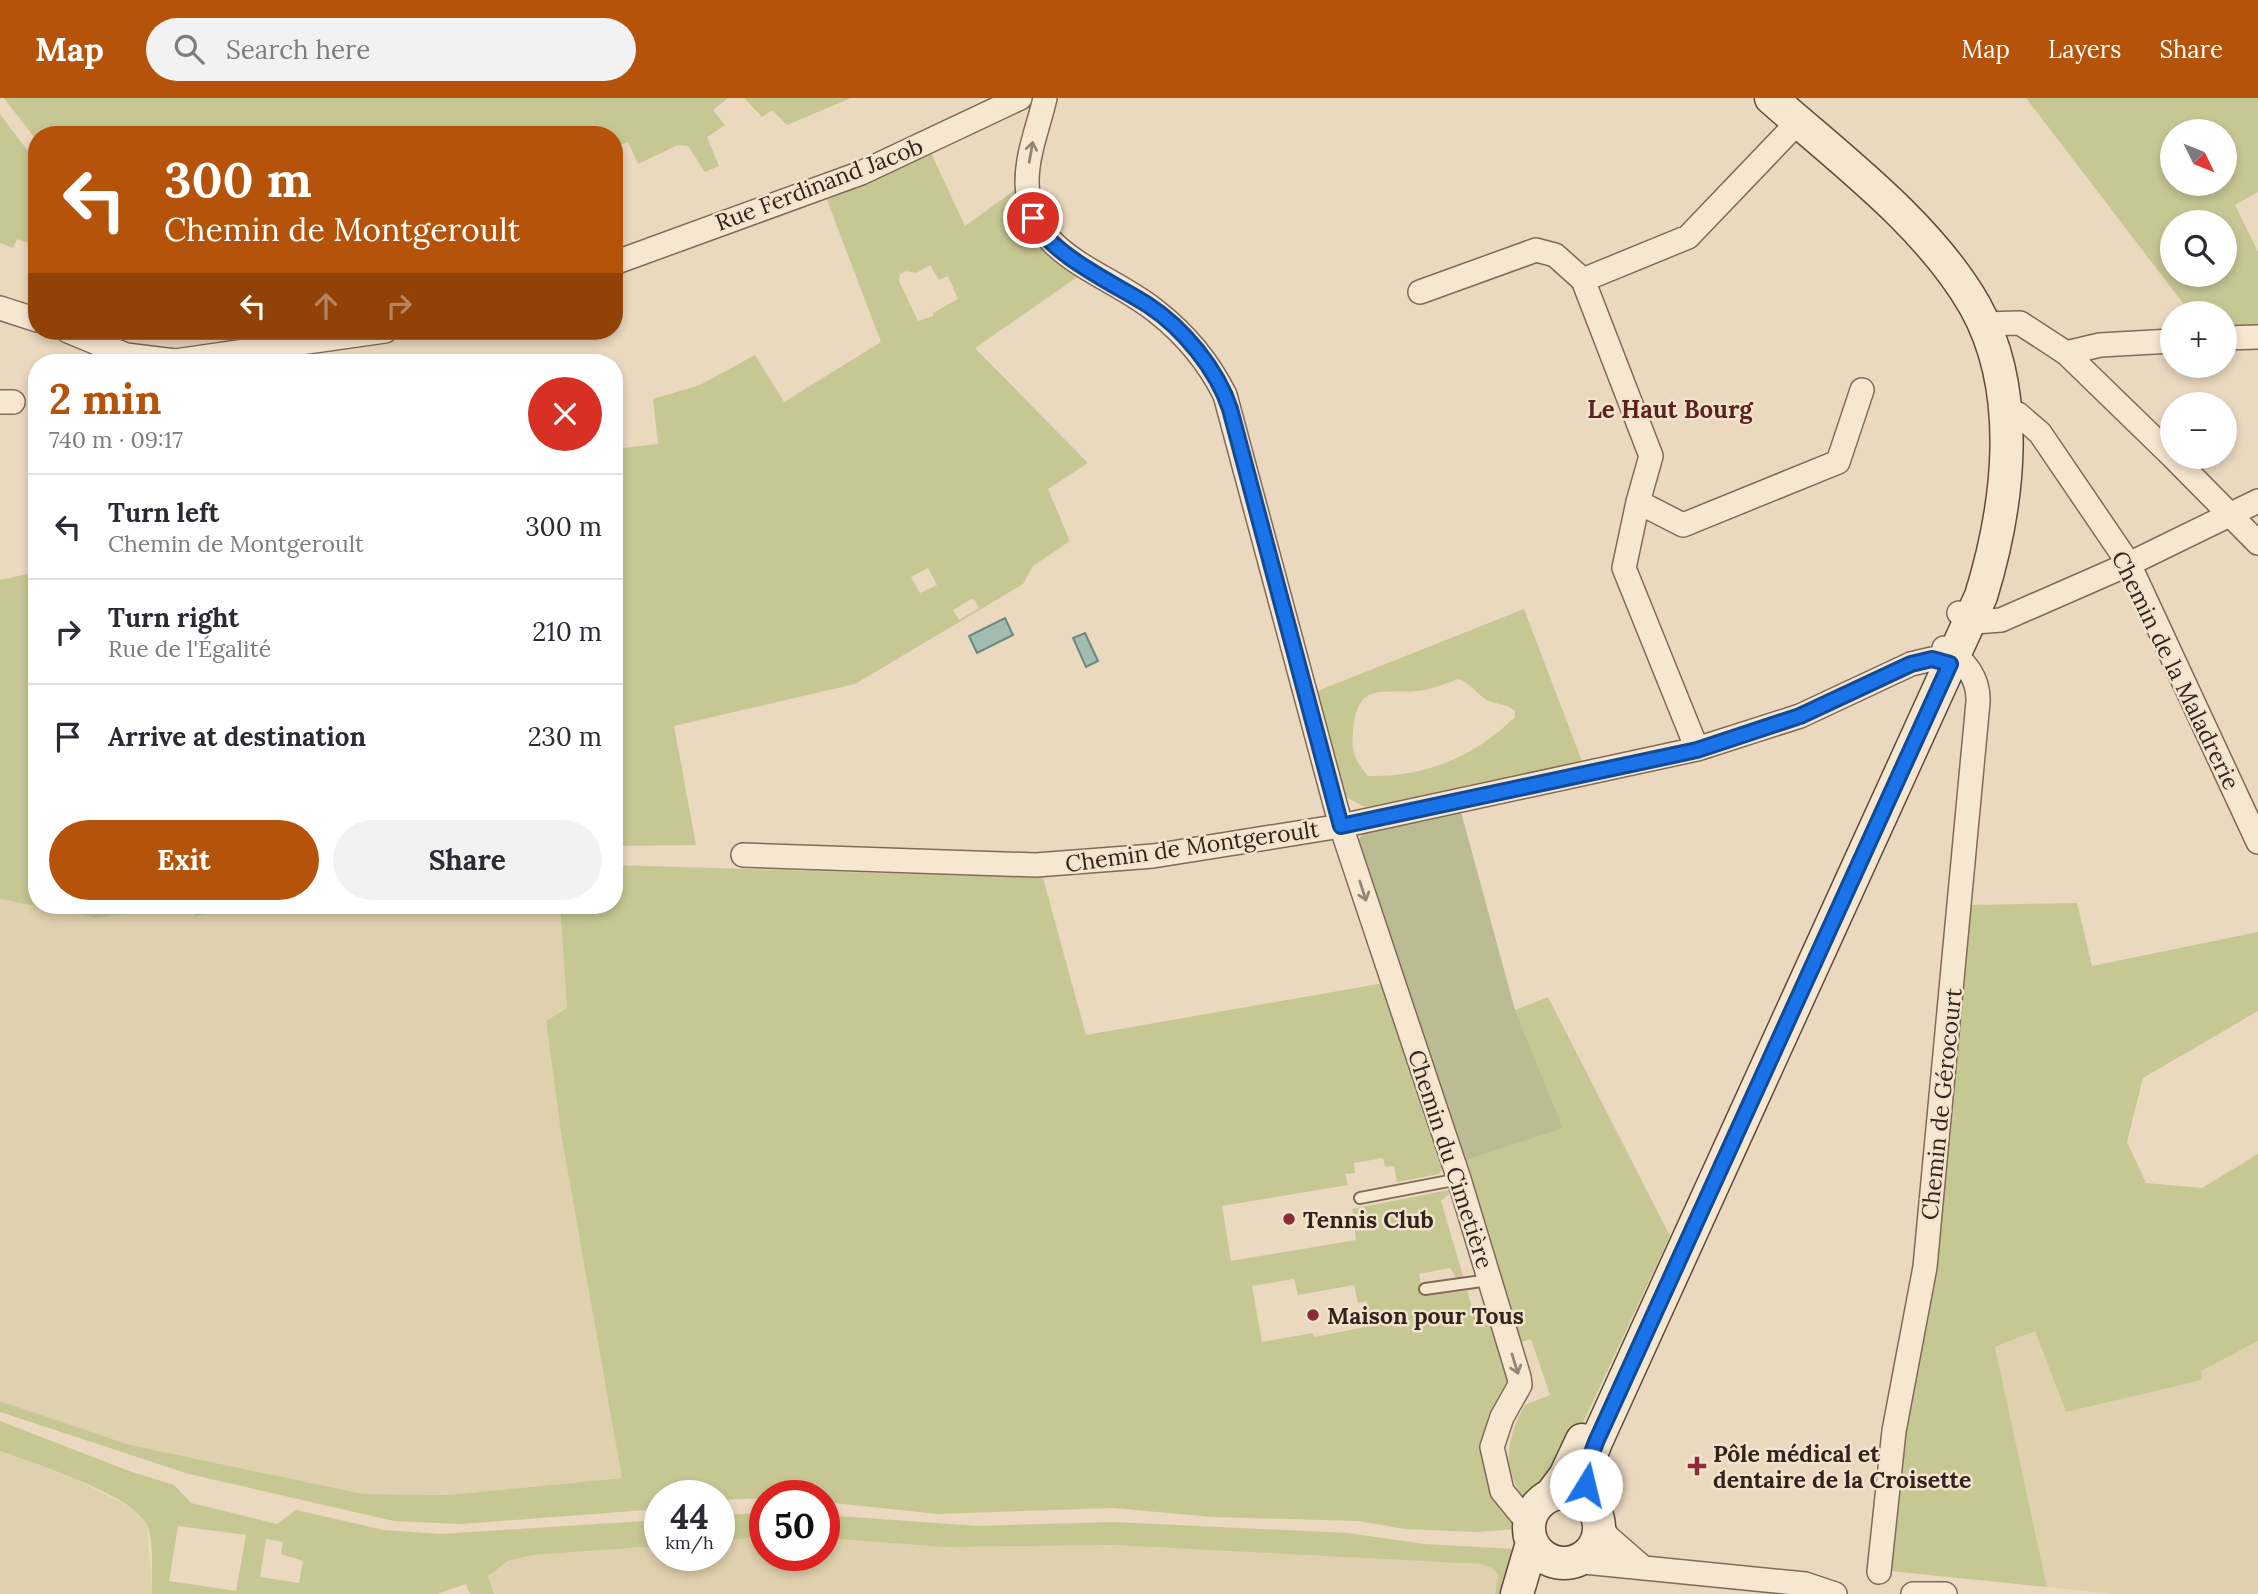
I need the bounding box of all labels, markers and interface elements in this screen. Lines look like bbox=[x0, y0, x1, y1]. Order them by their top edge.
search box bbox=[146, 18, 636, 81]
text: Map bbox=[35, 28, 104, 70]
icon: search bbox=[170, 30, 208, 68]
text: Search here bbox=[226, 33, 370, 66]
text: Map bbox=[1961, 34, 2010, 65]
text: Layers bbox=[2048, 34, 2121, 65]
text: Share bbox=[2159, 34, 2223, 65]
north arrow bbox=[2160, 119, 2236, 196]
map controls bbox=[2160, 119, 2237, 469]
street label: Rue Ferdinand Jacob bbox=[711, 131, 927, 237]
one-way arrow bbox=[1025, 142, 1039, 164]
text: 300 m bbox=[164, 148, 312, 210]
icon: left bbox=[49, 154, 140, 245]
pin bbox=[1003, 188, 1063, 248]
icon: arrive bbox=[1014, 199, 1052, 237]
text: Chemin de Montgeroult bbox=[164, 209, 520, 250]
button: search bbox=[2160, 210, 2237, 287]
icon: left bbox=[234, 287, 272, 325]
icon: ahead bbox=[307, 287, 345, 325]
icon: right bbox=[380, 287, 418, 325]
button: + bbox=[2160, 301, 2237, 378]
text: 2 min bbox=[49, 372, 162, 426]
button: close bbox=[528, 377, 602, 451]
button: − bbox=[2160, 392, 2237, 469]
district label: Le Haut Bourg bbox=[1587, 394, 1754, 425]
text: 740 m · 09:17 bbox=[49, 425, 183, 454]
text: Turn left bbox=[108, 496, 219, 529]
icon: left bbox=[49, 508, 87, 546]
text: 300 m bbox=[525, 510, 602, 543]
text: Chemin de Montgeroult bbox=[108, 529, 364, 558]
street label: Chemin de la Maladrerie bbox=[2106, 546, 2246, 794]
text: Turn right bbox=[108, 601, 239, 634]
icon: right bbox=[49, 613, 87, 651]
text: 210 m bbox=[532, 615, 602, 648]
text: Rue de l'Égalité bbox=[108, 634, 271, 663]
icon: arrive bbox=[49, 718, 87, 756]
text: Arrive at destination bbox=[108, 720, 366, 753]
text: 230 m bbox=[528, 720, 602, 753]
street label: Chemin de Montgeroult bbox=[1063, 814, 1321, 878]
button: Exit bbox=[49, 820, 319, 900]
button: Share bbox=[333, 820, 602, 900]
one-way arrow bbox=[1357, 880, 1370, 902]
street label: Chemin de Gérocourt bbox=[1914, 986, 1968, 1221]
street label: Chemin du Cimetière bbox=[1402, 1046, 1500, 1272]
place label: Tennis Club bbox=[1303, 1205, 1434, 1234]
marker: Tennis Club bbox=[1281, 1211, 1297, 1227]
place label: Maison pour Tous bbox=[1327, 1301, 1524, 1330]
marker: Maison pour Tous bbox=[1305, 1307, 1321, 1323]
one-way arrow bbox=[1510, 1353, 1523, 1375]
place label: Pôle médical et dentaire de la Croisette bbox=[1713, 1439, 1972, 1494]
position arrow bbox=[1549, 1448, 1623, 1522]
marker: Pôle médical et dentaire de la Croisette bbox=[1687, 1456, 1707, 1476]
speed limit sign: 50 bbox=[749, 1480, 840, 1571]
text: 44 bbox=[670, 1494, 709, 1539]
text: km/h bbox=[665, 1531, 714, 1554]

